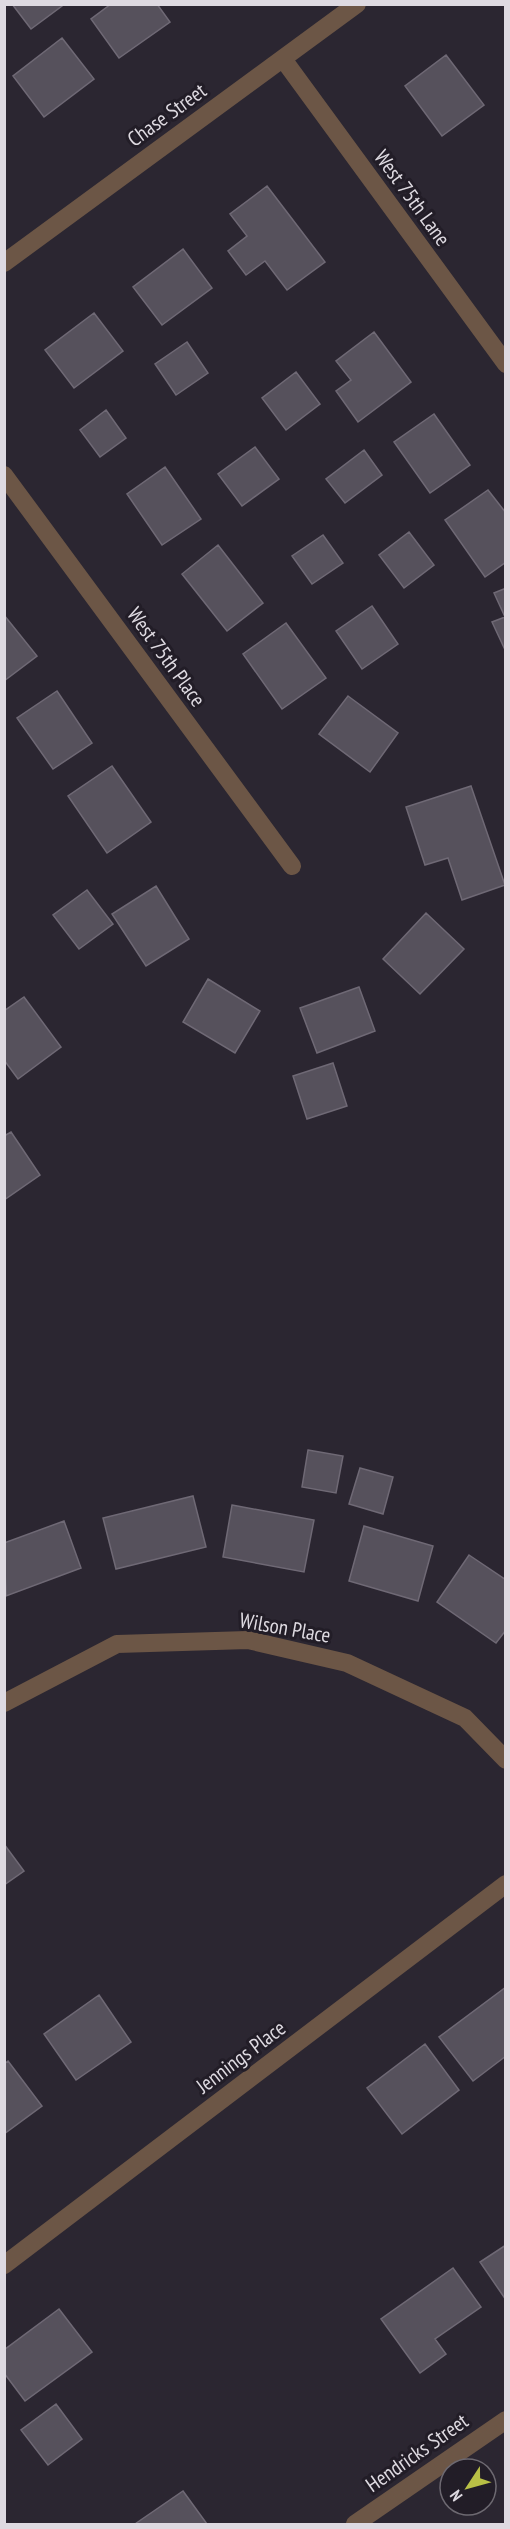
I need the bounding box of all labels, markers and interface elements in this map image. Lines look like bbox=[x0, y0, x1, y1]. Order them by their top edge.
street label: Chase Street bbox=[122, 77, 212, 152]
street label: West 75th Lane bbox=[368, 144, 456, 251]
street label: West 75th Place bbox=[121, 602, 212, 712]
street label: Wilson Place bbox=[237, 1606, 333, 1649]
street label: Jennings Place bbox=[190, 2014, 291, 2100]
street label: Hendricks Street bbox=[360, 2407, 473, 2498]
north arrow bbox=[438, 2457, 498, 2517]
text: N bbox=[445, 2486, 466, 2505]

